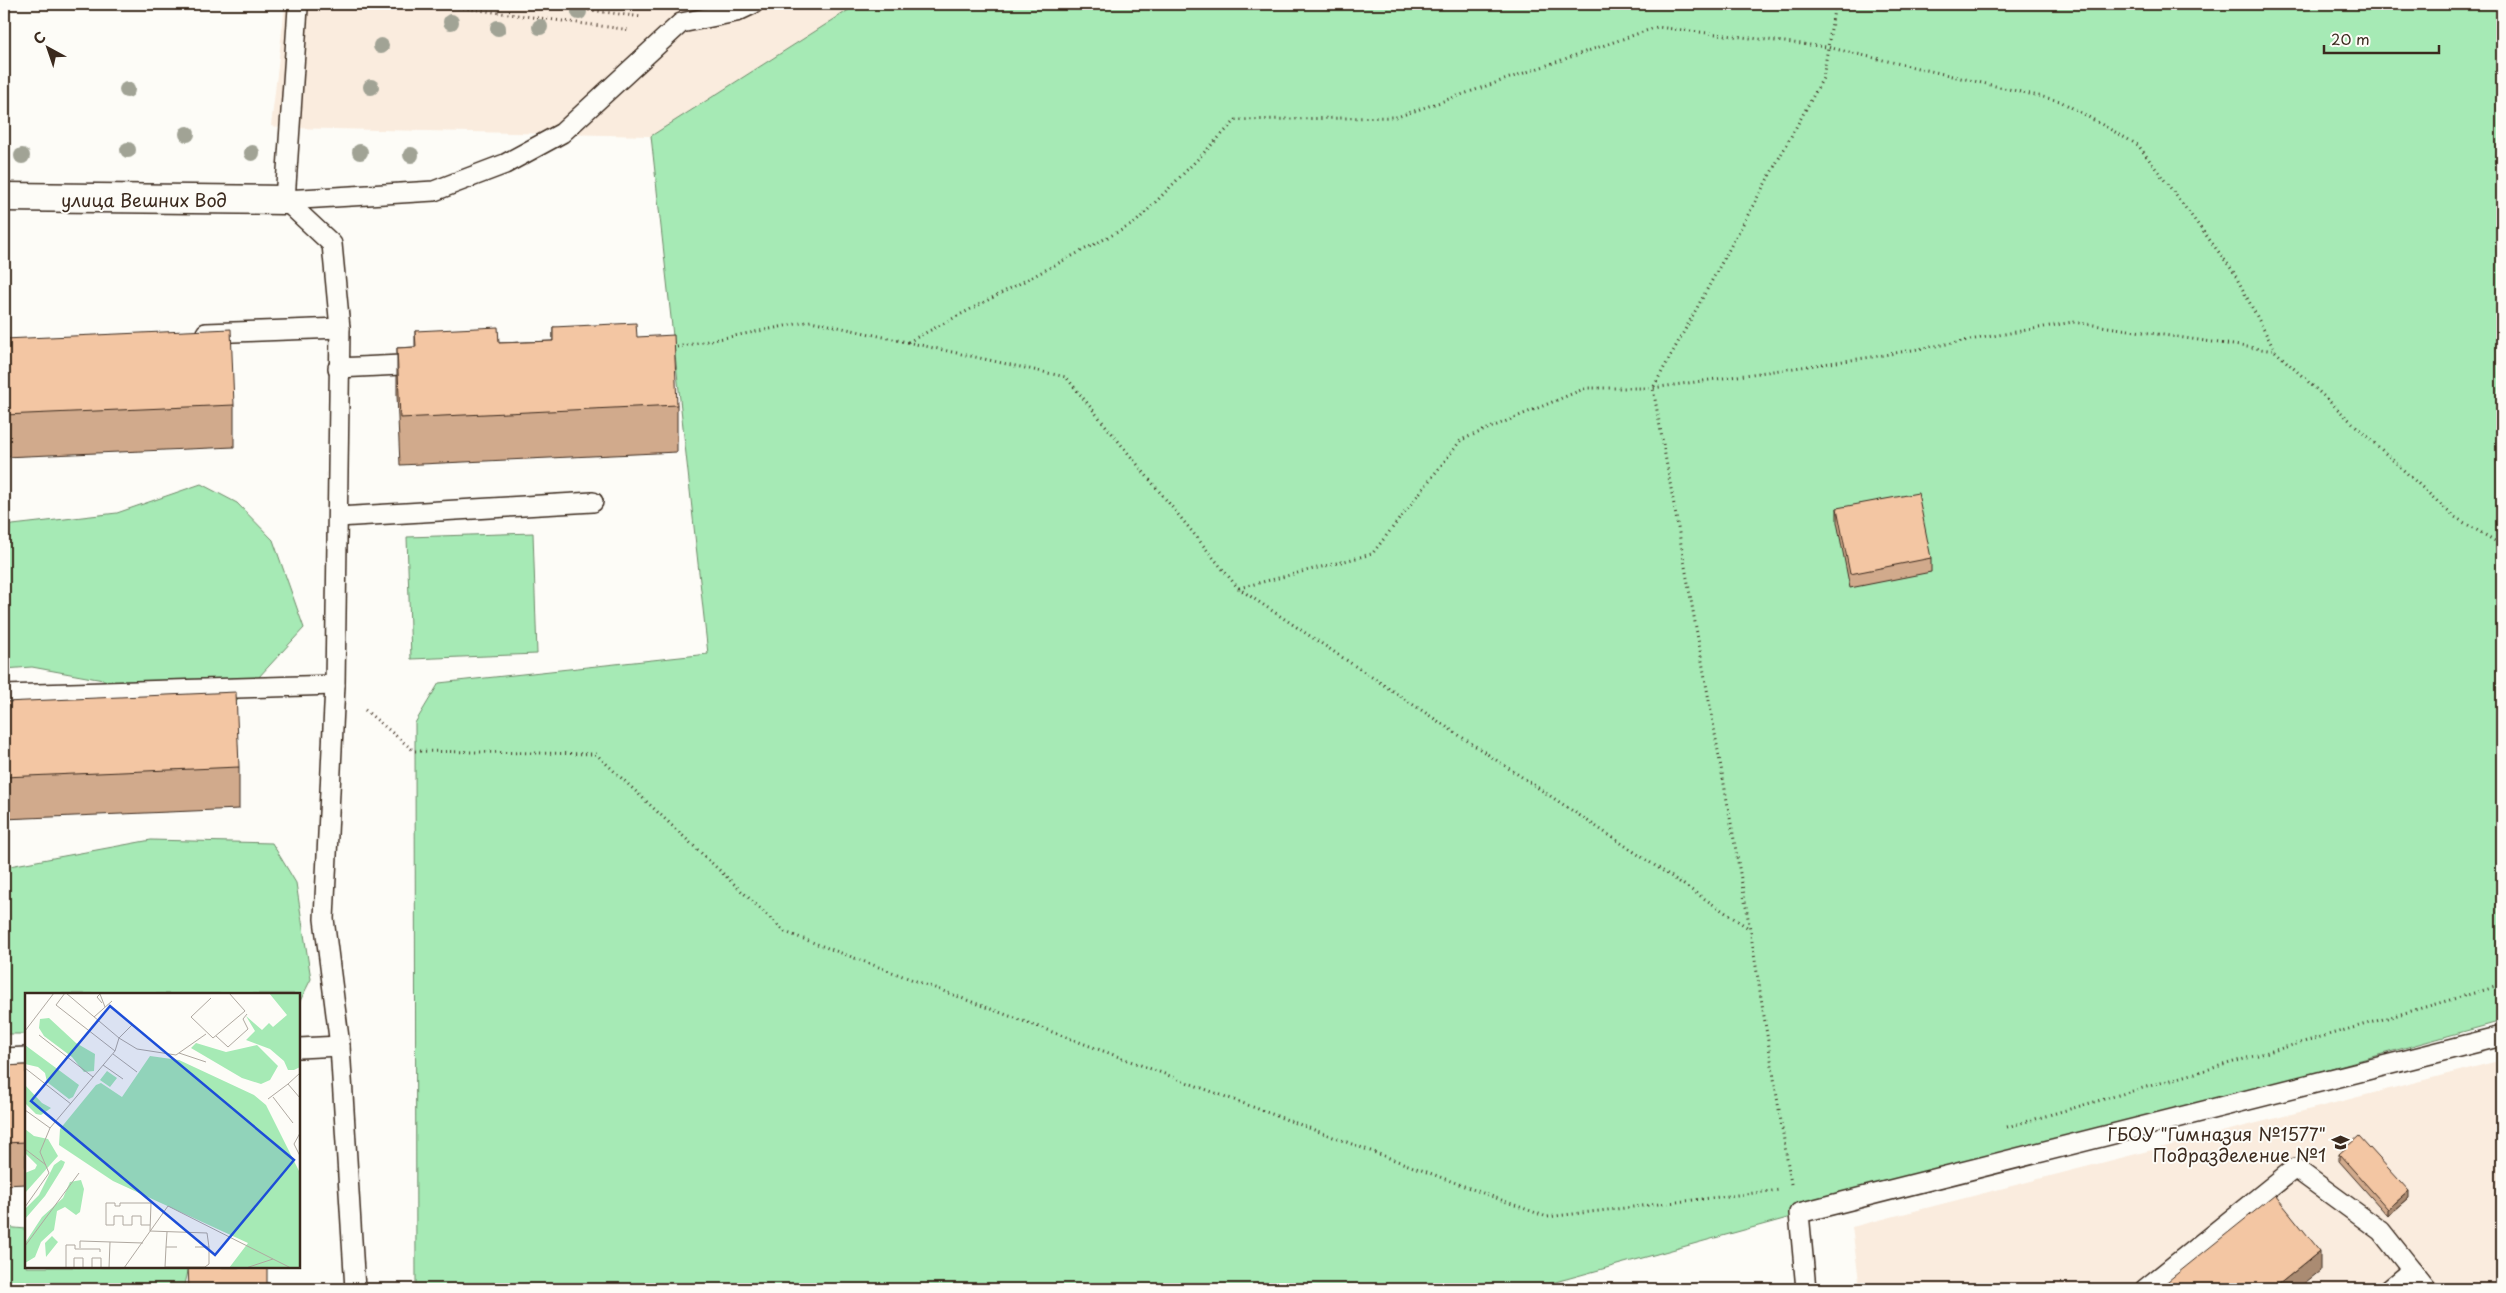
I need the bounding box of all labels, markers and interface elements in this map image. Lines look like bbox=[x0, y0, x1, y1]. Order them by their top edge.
north arrow bbox=[22, 22, 72, 72]
scale bar bbox=[2324, 22, 2438, 54]
text: С bbox=[29, 26, 50, 49]
text: 20 m bbox=[2331, 27, 2370, 50]
street label: улица Вешних Вод bbox=[61, 186, 227, 213]
inset map bbox=[25, 993, 300, 1268]
place label: ГБОУ "Гимназия №1577" Подразделение №1 bbox=[2108, 1120, 2326, 1168]
school or university icon: ГБОУ "Гимназия №1577" Подразделение №1 bbox=[2330, 1133, 2350, 1153]

